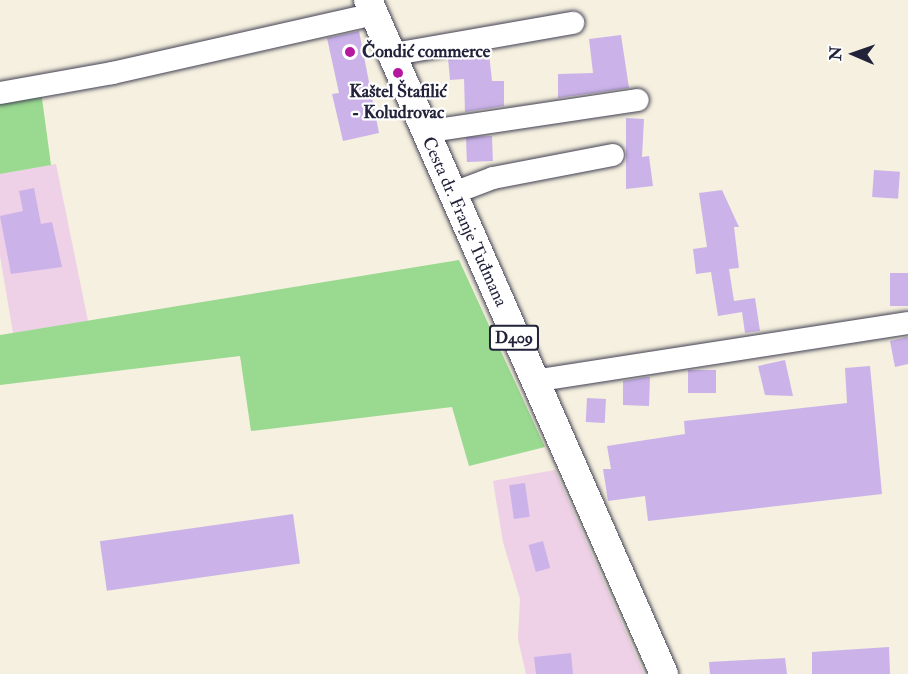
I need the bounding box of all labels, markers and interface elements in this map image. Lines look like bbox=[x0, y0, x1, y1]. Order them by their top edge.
north arrow bbox=[824, 24, 884, 84]
place label: Čondić commerce bbox=[362, 41, 490, 63]
marker: Čondić commerce bbox=[343, 45, 357, 59]
text: N bbox=[826, 46, 846, 61]
marker: Kaštel Štafilić - Koludrovac bbox=[391, 66, 405, 80]
place label: Kaštel Štafilić - Koludrovac bbox=[349, 82, 447, 124]
street label: Cesta dr. Franje Tuđmana bbox=[417, 134, 511, 310]
road number: D409 bbox=[488, 325, 540, 351]

